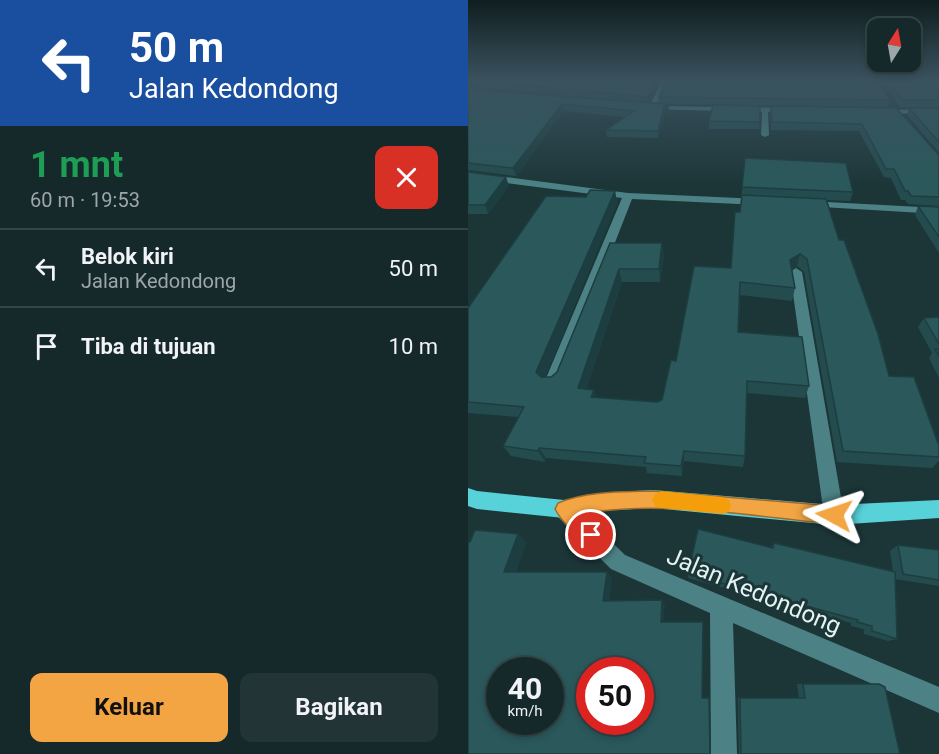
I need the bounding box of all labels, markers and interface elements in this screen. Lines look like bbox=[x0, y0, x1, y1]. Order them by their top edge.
north arrow bbox=[867, 18, 921, 72]
map controls bbox=[867, 18, 921, 72]
text: 50 m bbox=[129, 23, 224, 72]
icon: left bbox=[30, 24, 108, 102]
text: Jalan Kedondong bbox=[129, 73, 339, 105]
text: 1 mnt bbox=[30, 144, 123, 186]
button: close bbox=[375, 146, 438, 209]
text: 60 m · 19:53 bbox=[30, 188, 140, 212]
text: Belok kiri bbox=[81, 244, 174, 269]
icon: left bbox=[30, 252, 63, 285]
text: 50 m bbox=[389, 256, 438, 281]
text: Jalan Kedondong bbox=[81, 269, 236, 293]
icon: arrive bbox=[30, 330, 63, 363]
text: Tiba di tujuan bbox=[81, 334, 216, 359]
text: 10 m bbox=[389, 334, 438, 359]
position arrow bbox=[802, 483, 866, 547]
pin bbox=[565, 509, 616, 560]
icon: arrive bbox=[574, 518, 607, 551]
street label: Jalan Kedondong bbox=[663, 542, 845, 640]
speed limit sign: 50 bbox=[576, 657, 654, 735]
text: 40 bbox=[508, 671, 542, 706]
button: Keluar bbox=[30, 673, 228, 742]
button: Bagikan bbox=[240, 673, 438, 742]
text: km/h bbox=[507, 702, 543, 720]

